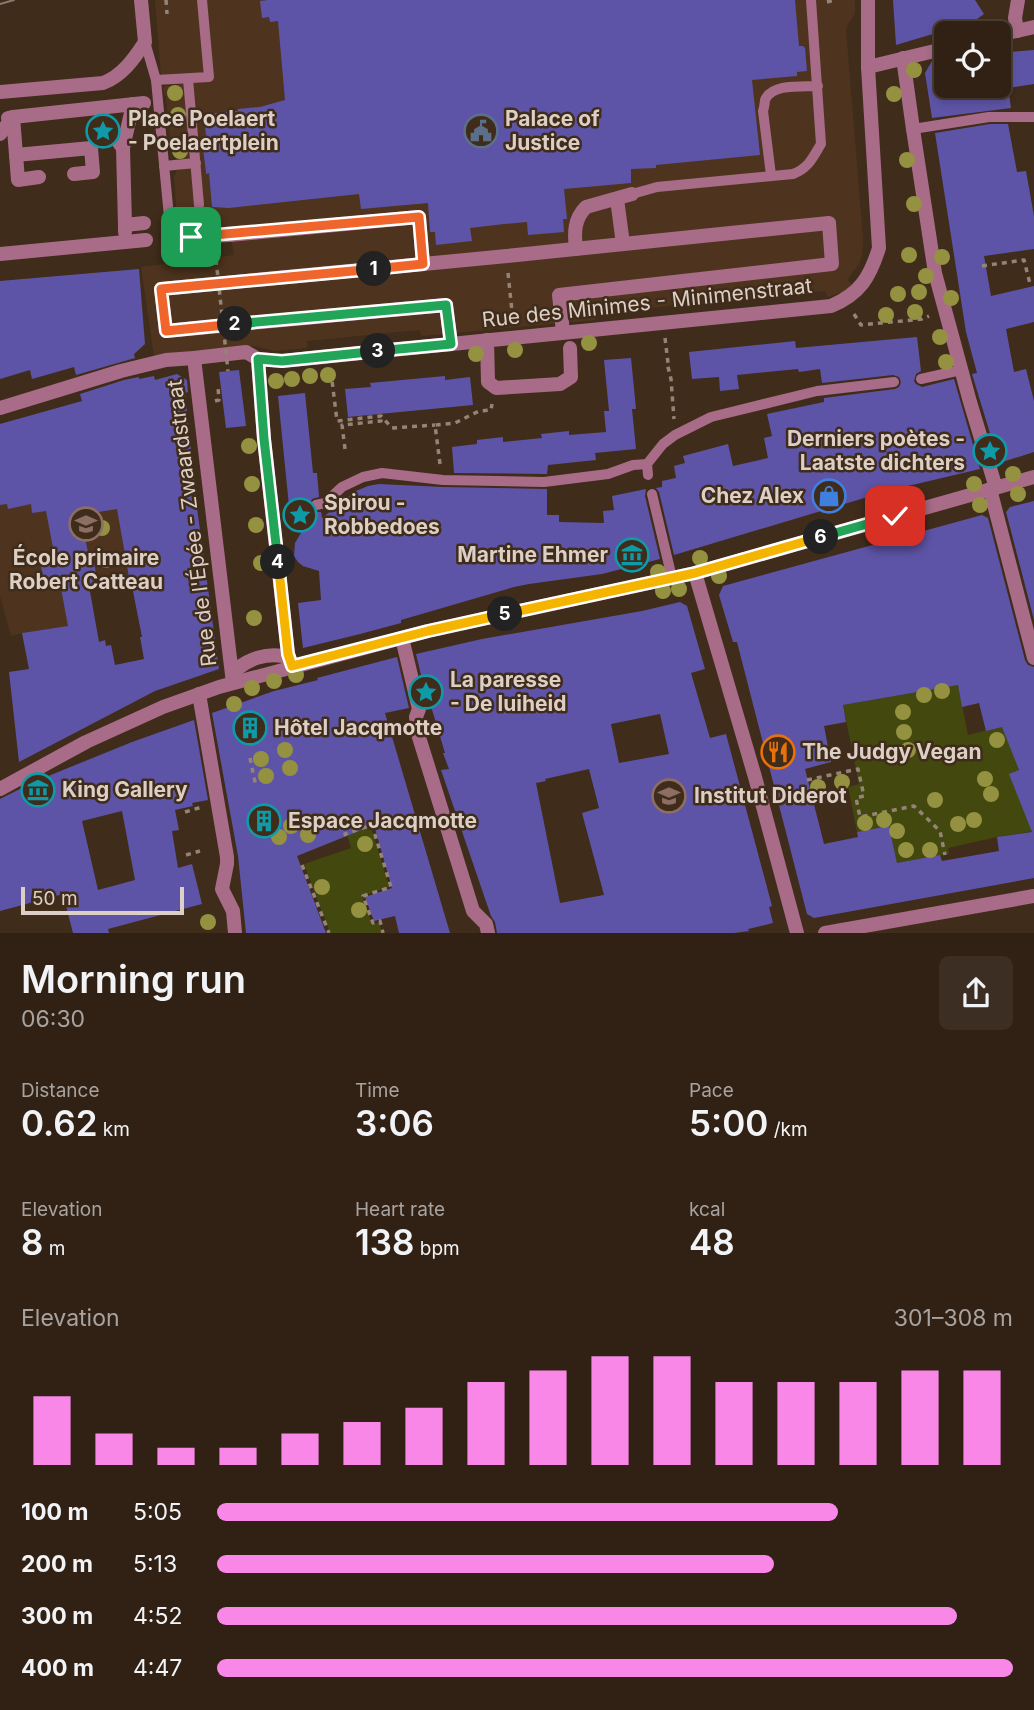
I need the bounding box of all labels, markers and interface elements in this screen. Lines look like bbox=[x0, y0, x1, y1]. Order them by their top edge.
map controls bbox=[934, 21, 1011, 98]
button: locate bbox=[934, 21, 1011, 98]
place label: Place Poelaert - Poelaertplein bbox=[128, 106, 279, 155]
place label: Palace of Justice bbox=[505, 106, 600, 155]
place icon: Place Poelaert - Poelaertplein bbox=[84, 112, 122, 150]
public building icon: Palace of Justice bbox=[462, 112, 500, 150]
pin bbox=[161, 207, 221, 267]
icon: arrive bbox=[172, 218, 210, 256]
pin: 1 bbox=[356, 252, 392, 286]
text: 1 bbox=[369, 257, 378, 280]
street label: Rue des Minimes - Minimenstraat bbox=[481, 273, 813, 332]
pin: 2 bbox=[218, 306, 252, 342]
text: 2 bbox=[229, 312, 240, 335]
pin: 3 bbox=[360, 334, 396, 368]
text: 3 bbox=[371, 339, 384, 362]
street label: Rue de l'Épée - Zwaardstraat bbox=[161, 378, 221, 668]
place label: Derniers poètes - Laatste dichters bbox=[787, 426, 965, 475]
place icon: Derniers poètes - Laatste dichters bbox=[971, 432, 1009, 470]
shop icon: Chez Alex bbox=[810, 477, 848, 515]
place label: Chez Alex bbox=[701, 483, 804, 508]
pin bbox=[865, 486, 925, 546]
place label: Spirou - Robbedoes bbox=[324, 490, 440, 539]
place icon: Spirou - Robbedoes bbox=[281, 496, 319, 534]
icon: check bbox=[876, 497, 914, 535]
school or university icon: École primaire Robert Catteau bbox=[67, 505, 105, 543]
pin: 6 bbox=[804, 520, 838, 554]
text: 6 bbox=[814, 525, 827, 548]
museum icon: Martine Ehmer bbox=[613, 536, 651, 574]
place label: Martine Ehmer bbox=[457, 542, 608, 567]
place label: École primaire Robert Catteau bbox=[9, 544, 163, 594]
pin: 4 bbox=[260, 544, 296, 580]
text: 4 bbox=[271, 550, 284, 573]
pin: 5 bbox=[488, 596, 522, 632]
text: 5 bbox=[498, 602, 511, 625]
place label: La paresse - De luiheid bbox=[450, 667, 566, 716]
place icon: La paresse - De luiheid bbox=[407, 673, 445, 711]
building icon: Hôtel Jacqmotte bbox=[231, 709, 269, 747]
place label: Hôtel Jacqmotte bbox=[274, 715, 442, 740]
restaurant icon: The Judgy Vegan bbox=[759, 733, 797, 771]
place label: The Judgy Vegan bbox=[802, 739, 981, 764]
museum icon: King Gallery bbox=[19, 771, 57, 809]
place label: King Gallery bbox=[62, 777, 188, 802]
school or university icon: Institut Diderot bbox=[650, 777, 688, 815]
place label: Institut Diderot bbox=[694, 783, 847, 808]
building icon: Espace Jacqmotte bbox=[245, 802, 283, 840]
place label: Espace Jacqmotte bbox=[288, 808, 477, 833]
scale bar bbox=[21, 884, 184, 916]
text: 50 m bbox=[32, 887, 78, 910]
text: Morning run bbox=[21, 956, 246, 1002]
button: share bbox=[939, 956, 1013, 1030]
text: 06:30 bbox=[21, 1005, 85, 1033]
text: Distance bbox=[21, 1079, 99, 1102]
text: Time bbox=[355, 1079, 400, 1102]
text: Pace bbox=[689, 1079, 734, 1102]
text: 0.62 bbox=[21, 1102, 98, 1144]
text: 3:06 bbox=[355, 1102, 434, 1144]
text: 5:00 bbox=[689, 1102, 768, 1144]
text: km bbox=[98, 1118, 130, 1141]
text: /km bbox=[768, 1118, 808, 1141]
text: Elevation bbox=[21, 1198, 102, 1221]
text: Heart rate bbox=[355, 1198, 445, 1221]
text: kcal bbox=[689, 1198, 725, 1221]
text: 8 bbox=[21, 1221, 43, 1263]
text: 138 bbox=[355, 1221, 414, 1263]
text: 48 bbox=[689, 1221, 735, 1263]
text: m bbox=[43, 1237, 65, 1260]
text: bpm bbox=[414, 1237, 460, 1260]
text: Elevation bbox=[21, 1304, 120, 1332]
text: 301–308 m bbox=[894, 1304, 1013, 1332]
text: 100 m bbox=[21, 1498, 88, 1526]
text: 5:05 bbox=[133, 1498, 182, 1526]
text: 200 m bbox=[21, 1550, 93, 1578]
text: 5:13 bbox=[133, 1550, 177, 1578]
text: 300 m bbox=[21, 1602, 93, 1630]
text: 4:52 bbox=[133, 1602, 183, 1630]
text: 400 m bbox=[21, 1654, 94, 1682]
text: 4:47 bbox=[133, 1654, 182, 1682]

